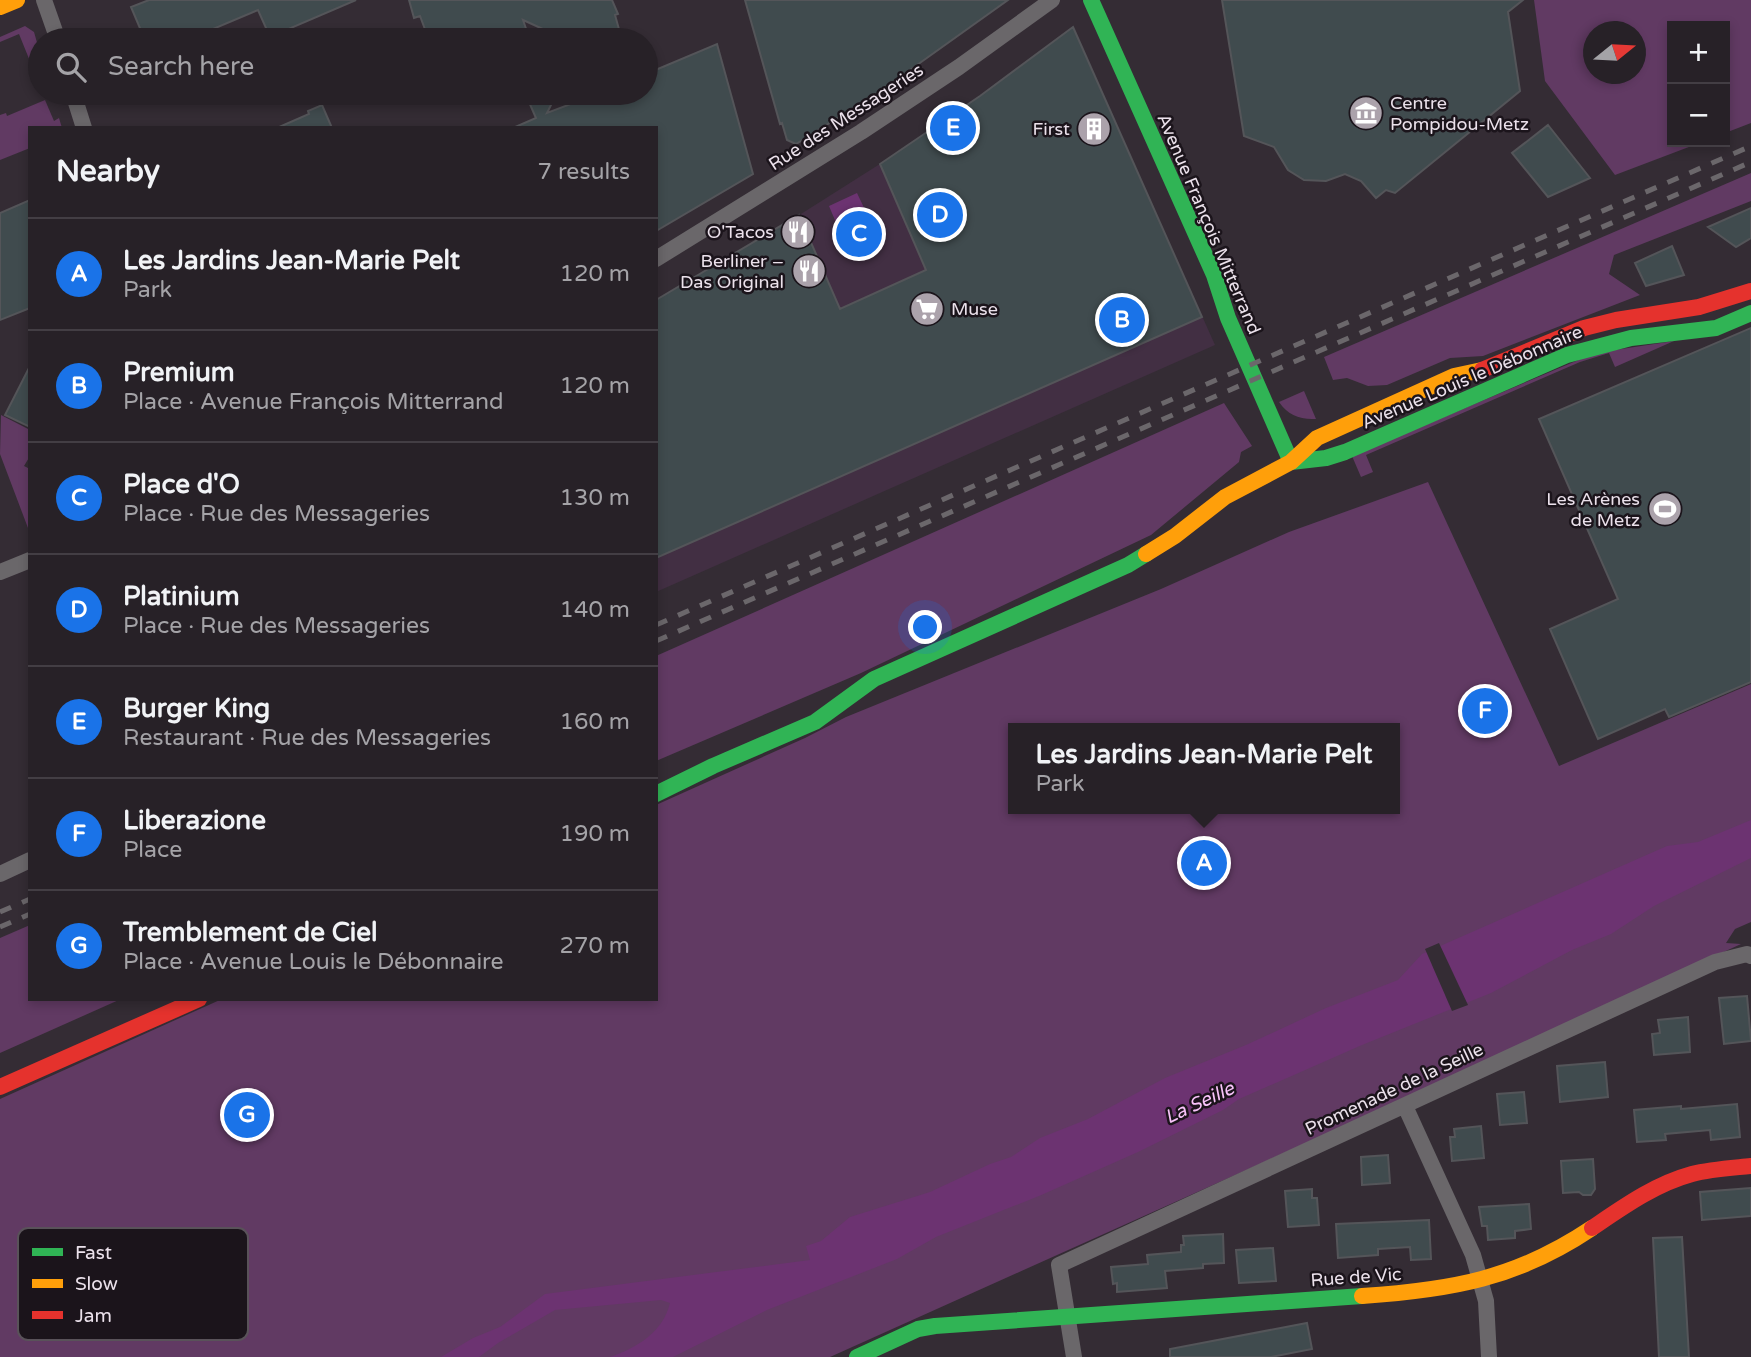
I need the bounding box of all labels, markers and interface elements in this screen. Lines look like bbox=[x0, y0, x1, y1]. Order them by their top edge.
north arrow bbox=[1583, 21, 1646, 84]
map controls bbox=[1667, 21, 1730, 147]
button: + bbox=[1667, 21, 1730, 84]
search box bbox=[28, 28, 658, 105]
icon: search bbox=[52, 48, 90, 86]
text: Search here bbox=[108, 51, 254, 82]
street label: Rue des Messageries bbox=[765, 59, 927, 175]
button: − bbox=[1667, 84, 1730, 147]
place label: Centre Pompidou-Metz bbox=[1390, 92, 1529, 135]
museum icon: Centre Pompidou-Metz bbox=[1347, 94, 1385, 132]
pin: E bbox=[930, 102, 976, 154]
building icon: First bbox=[1075, 110, 1113, 148]
street label: Avenue François Mitterrand bbox=[1152, 110, 1266, 338]
place label: First bbox=[1032, 118, 1070, 140]
text: Nearby bbox=[56, 153, 160, 190]
text: 7 results bbox=[537, 158, 630, 186]
pin: D bbox=[917, 189, 963, 241]
pin: C bbox=[836, 208, 882, 260]
restaurant icon: O'Tacos bbox=[779, 213, 817, 251]
place label: O'Tacos bbox=[707, 221, 774, 243]
text: Les Jardins Jean-Marie Pelt bbox=[123, 245, 460, 276]
place label: Berliner – Das Original bbox=[680, 250, 784, 293]
restaurant icon: Berliner – Das Original bbox=[790, 252, 828, 290]
text: A bbox=[70, 260, 88, 288]
text: 120 m bbox=[560, 260, 630, 288]
text: Park bbox=[123, 276, 172, 304]
supermarket icon: Muse bbox=[908, 290, 946, 328]
pin: B bbox=[1099, 294, 1145, 346]
place label: Muse bbox=[951, 298, 998, 320]
street label: Avenue Louis le Débonnaire bbox=[1358, 320, 1586, 434]
text: Premium bbox=[123, 357, 235, 388]
text: B bbox=[71, 372, 87, 400]
text: 120 m bbox=[560, 372, 630, 400]
text: Place · Avenue François Mitterrand bbox=[123, 388, 504, 416]
text: Place d'O bbox=[123, 469, 240, 500]
text: C bbox=[71, 484, 87, 512]
text: 130 m bbox=[560, 484, 630, 512]
place label: Les Arènes de Metz bbox=[1546, 488, 1640, 531]
sports icon: Les Arènes de Metz bbox=[1646, 490, 1684, 528]
text: Place · Rue des Messageries bbox=[123, 500, 430, 528]
text: Platinium bbox=[123, 581, 240, 612]
text: D bbox=[70, 596, 88, 624]
text: 140 m bbox=[560, 596, 630, 624]
your location bbox=[908, 610, 942, 644]
text: Place · Rue des Messageries bbox=[123, 612, 430, 640]
pin: F bbox=[1462, 685, 1508, 737]
text: Burger King bbox=[123, 693, 270, 724]
text: E bbox=[72, 708, 86, 736]
text: 160 m bbox=[560, 708, 630, 736]
popup bbox=[1008, 723, 1400, 814]
text: Restaurant · Rue des Messageries bbox=[123, 724, 491, 752]
text: Les Jardins Jean-Marie Pelt bbox=[1036, 739, 1372, 770]
text: Park bbox=[1036, 770, 1085, 798]
text: Liberazione bbox=[123, 805, 266, 836]
text: F bbox=[72, 820, 86, 848]
text: 190 m bbox=[560, 820, 630, 848]
text: Place bbox=[123, 836, 182, 864]
pin: A bbox=[1181, 837, 1227, 889]
text: Tremblement de Ciel bbox=[123, 917, 377, 948]
text: G bbox=[70, 932, 88, 960]
text: 270 m bbox=[560, 932, 630, 960]
text: Place · Avenue Louis le Débonnaire bbox=[123, 948, 504, 976]
street label: Promenade de la Seille bbox=[1301, 1038, 1487, 1140]
water label: La Seille bbox=[1161, 1077, 1239, 1129]
pin: G bbox=[224, 1089, 270, 1141]
legend bbox=[18, 1228, 248, 1340]
text: Fast bbox=[75, 1242, 112, 1264]
street label: Rue de Vic bbox=[1310, 1263, 1402, 1291]
text: Slow bbox=[75, 1273, 118, 1295]
text: Jam bbox=[75, 1305, 112, 1327]

